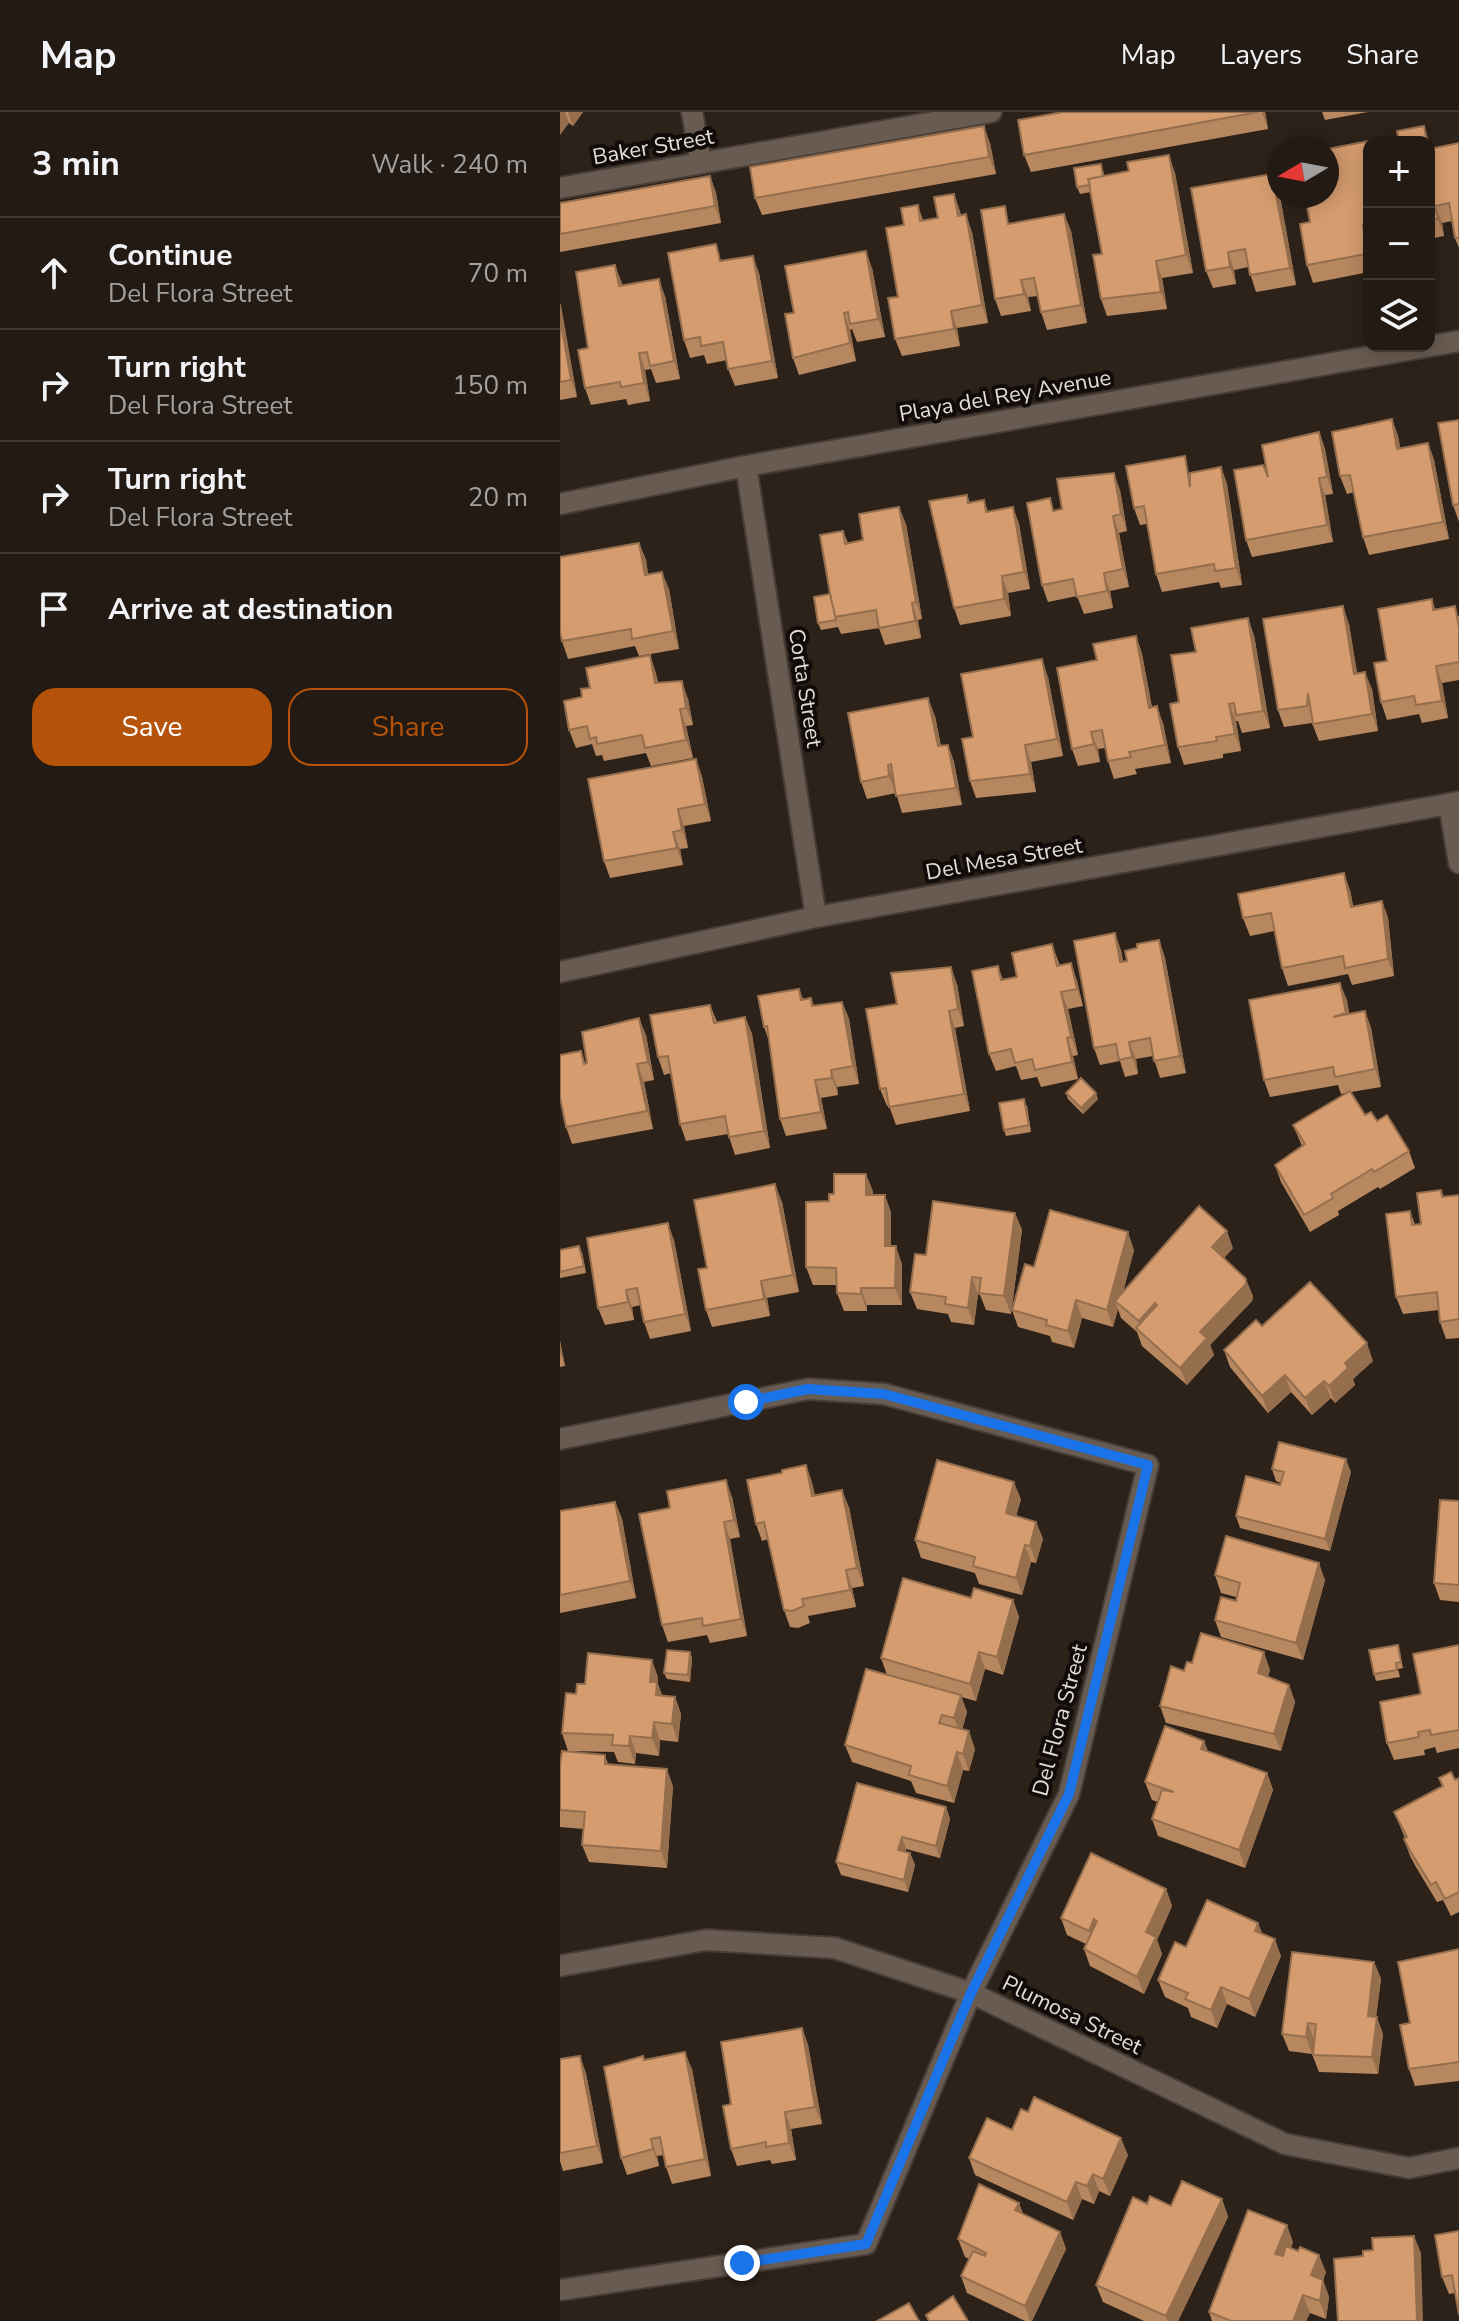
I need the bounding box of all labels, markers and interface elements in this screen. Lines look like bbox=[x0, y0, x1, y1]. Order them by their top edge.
text: Map bbox=[40, 30, 117, 81]
text: Map bbox=[1121, 36, 1176, 74]
text: Layers bbox=[1220, 36, 1302, 74]
text: Share bbox=[1346, 36, 1419, 74]
street label: Baker Street bbox=[590, 122, 716, 172]
north arrow bbox=[1267, 136, 1339, 208]
map controls bbox=[1363, 136, 1435, 352]
button: + bbox=[1363, 136, 1435, 208]
text: 3 min bbox=[32, 141, 120, 187]
text: Walk · 240 m bbox=[371, 147, 528, 182]
button: − bbox=[1363, 208, 1435, 280]
text: Continue bbox=[108, 235, 233, 276]
icon: ahead bbox=[32, 251, 76, 295]
text: 70 m bbox=[468, 256, 528, 291]
text: Del Flora Street bbox=[108, 276, 292, 311]
button: layers bbox=[1363, 280, 1435, 352]
text: Turn right bbox=[108, 347, 246, 388]
icon: right bbox=[32, 363, 76, 407]
street label: Playa del Rey Avenue bbox=[897, 363, 1113, 429]
text: 150 m bbox=[452, 368, 528, 403]
text: Del Flora Street bbox=[108, 388, 292, 423]
text: Turn right bbox=[108, 459, 246, 500]
icon: right bbox=[32, 475, 76, 519]
text: 20 m bbox=[468, 480, 528, 515]
text: Del Flora Street bbox=[108, 500, 292, 535]
icon: arrive bbox=[32, 587, 76, 631]
text: Arrive at destination bbox=[108, 589, 393, 630]
street label: Corta Street bbox=[781, 627, 829, 750]
button: Save bbox=[32, 688, 272, 766]
button: Share bbox=[288, 688, 528, 766]
street label: Del Mesa Street bbox=[923, 830, 1085, 888]
route start bbox=[728, 1384, 764, 1420]
street label: Del Flora Street bbox=[1025, 1640, 1095, 1799]
street label: Plumosa Street bbox=[997, 1968, 1147, 2062]
route end bbox=[724, 2245, 760, 2281]

